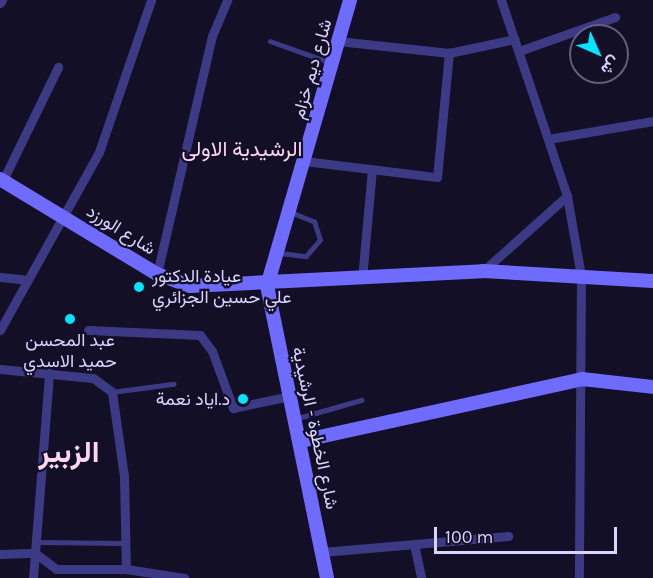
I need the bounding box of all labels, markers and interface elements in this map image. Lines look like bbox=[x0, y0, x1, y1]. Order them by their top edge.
street label: شارع ديم خزام bbox=[287, 16, 337, 122]
north arrow bbox=[569, 24, 629, 84]
text: ش bbox=[597, 52, 624, 79]
district label: الرشيدية الاولى bbox=[182, 136, 302, 162]
street label: شارع الورزد bbox=[83, 200, 159, 260]
place label: عيادة الدكتور علي حسين الجزائري bbox=[152, 266, 291, 308]
marker: عيادة الدكتور علي حسين الجزائري bbox=[130, 278, 148, 296]
marker: عبد المحسن حميد الاسدي bbox=[61, 310, 79, 328]
place label: عبد المحسن حميد الاسدي bbox=[23, 330, 117, 372]
street label: شارع الخطوة - الرشيدية bbox=[287, 345, 343, 511]
place label: د.اياد نعمة bbox=[156, 388, 230, 410]
marker: د.اياد نعمة bbox=[234, 390, 252, 408]
district label: الزبير bbox=[39, 434, 99, 470]
scale bar bbox=[437, 515, 620, 553]
text: 100 m bbox=[445, 526, 493, 548]

